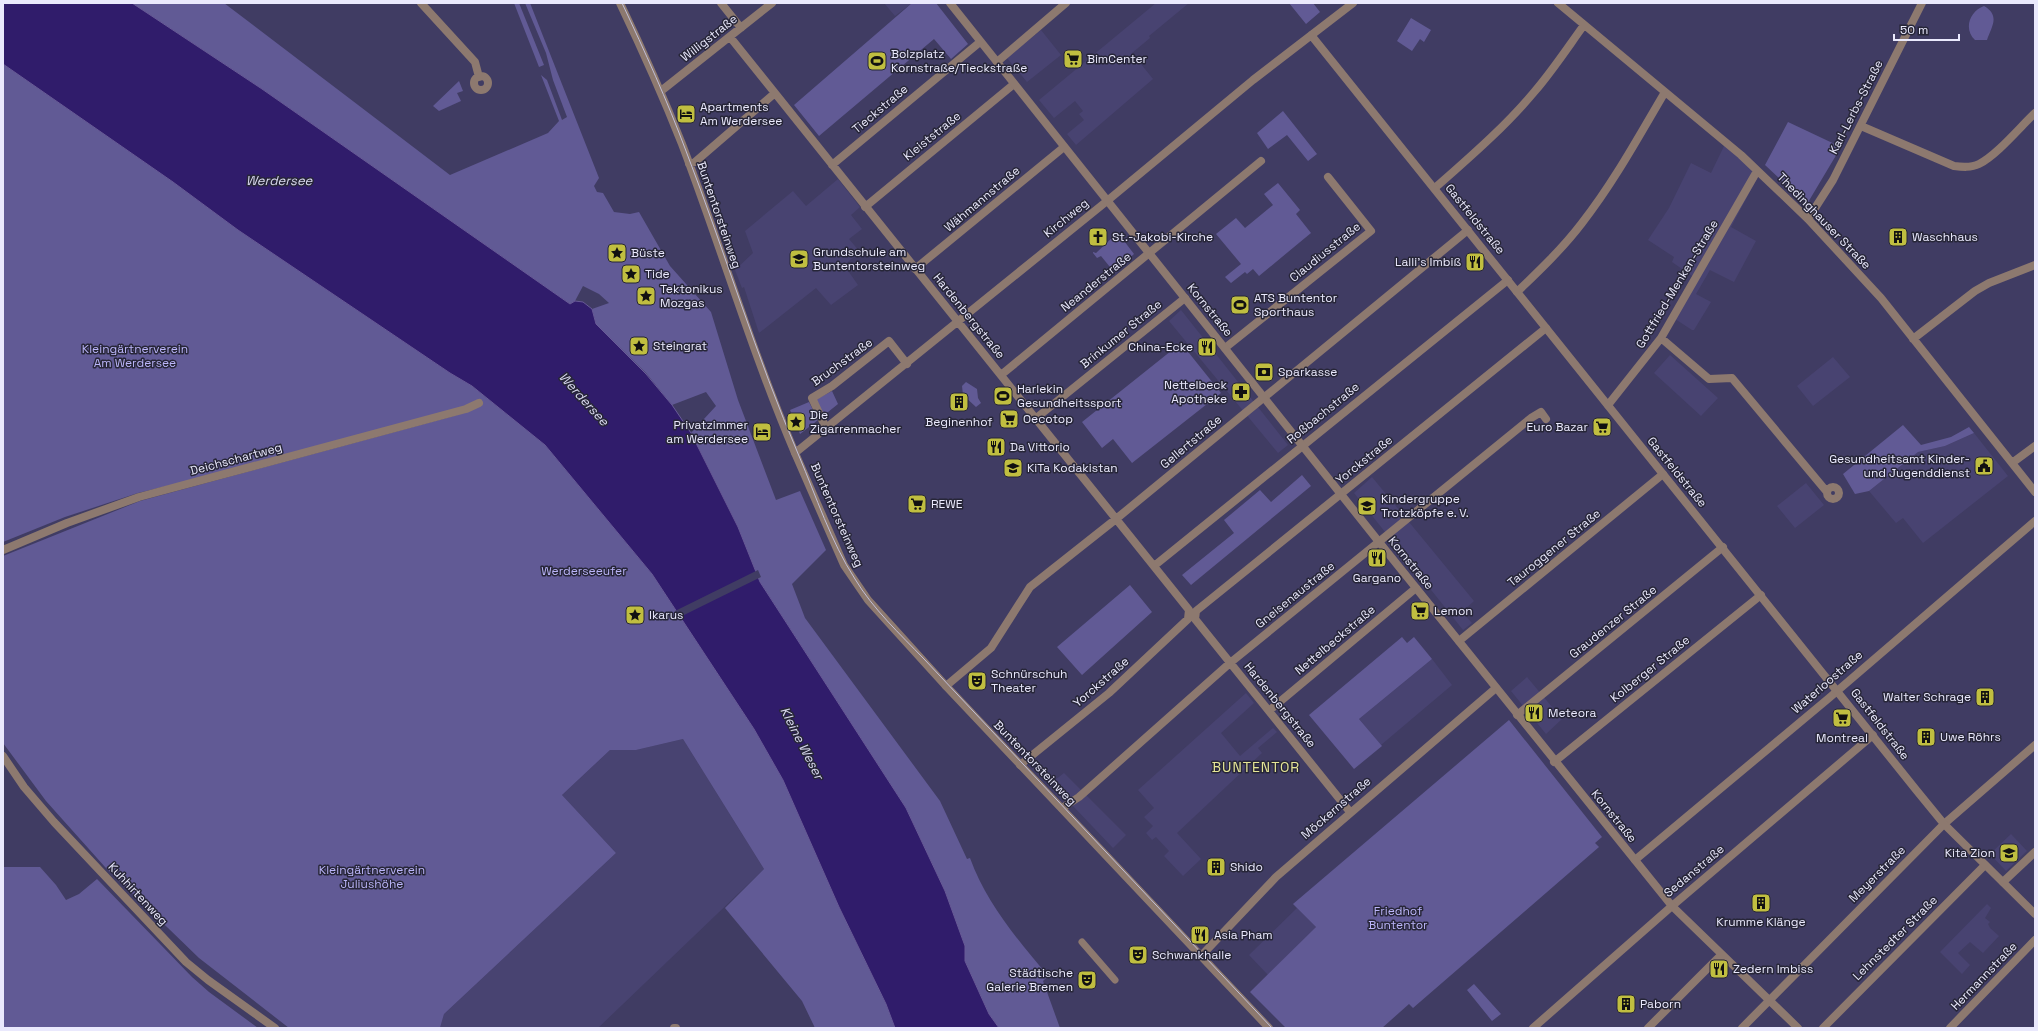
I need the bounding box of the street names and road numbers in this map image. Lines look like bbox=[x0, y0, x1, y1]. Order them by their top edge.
street label: Willigstraße bbox=[677, 11, 741, 65]
street label: Karl-Lerbs-Straße bbox=[1825, 57, 1887, 157]
street label: Tieckstraße bbox=[849, 81, 911, 137]
street label: Kleiststraße bbox=[900, 108, 964, 164]
street label: Buntentorsteinweg bbox=[693, 159, 745, 271]
street label: Wähmannstraße bbox=[941, 163, 1023, 235]
street label: Thedinghauser Straße bbox=[1774, 169, 1874, 273]
street label: Gastfeldstraße bbox=[1442, 180, 1508, 258]
street label: Kirchweg bbox=[1040, 195, 1092, 241]
street label: Gottfried-Menken-Straße bbox=[1632, 217, 1722, 351]
street label: Claudiusstraße bbox=[1286, 219, 1364, 285]
street label: Neanderstraße bbox=[1057, 249, 1135, 315]
street label: Hardenbergstraße bbox=[930, 270, 1008, 362]
street label: Kornstraße bbox=[1184, 280, 1236, 340]
street label: Brinkumer Straße bbox=[1077, 296, 1165, 372]
street label: Bruchstraße bbox=[808, 334, 876, 390]
street label: Roßbachstraße bbox=[1283, 379, 1363, 447]
street label: Gellertstraße bbox=[1157, 412, 1225, 472]
street label: Yorckstraße bbox=[1332, 432, 1396, 488]
street label: Gastfeldstraße bbox=[1644, 433, 1710, 511]
street label: Deichschartweg bbox=[188, 439, 284, 479]
street label: Buntentorsteinweg bbox=[807, 460, 867, 570]
street label: Tauroggener Straße bbox=[1504, 506, 1604, 590]
street label: Kornstraße bbox=[1385, 533, 1437, 593]
street label: Gneisenaustraße bbox=[1252, 558, 1338, 632]
street label: Graudenzer Straße bbox=[1566, 582, 1660, 662]
street label: Nettelbeckstraße bbox=[1291, 602, 1379, 678]
street label: Kolberger Straße bbox=[1607, 632, 1693, 706]
street label: Waterloostraße bbox=[1788, 647, 1866, 717]
street label: Yorckstraße bbox=[1070, 653, 1132, 711]
street label: Hardenbergstraße bbox=[1241, 659, 1319, 751]
street label: Gastfeldstraße bbox=[1847, 685, 1913, 763]
street label: Buntentorsteinweg bbox=[990, 717, 1080, 809]
street label: Möckernstraße bbox=[1298, 773, 1374, 843]
street label: Kornstraße bbox=[1588, 786, 1640, 846]
street label: Sedanstraße bbox=[1661, 841, 1727, 901]
street label: Meyerstraße bbox=[1845, 842, 1909, 906]
street label: Kuhhirtenweg bbox=[105, 859, 171, 929]
street label: Lehnstedter Straße bbox=[1849, 892, 1941, 984]
street label: Hermannstraße bbox=[1947, 938, 2021, 1014]

